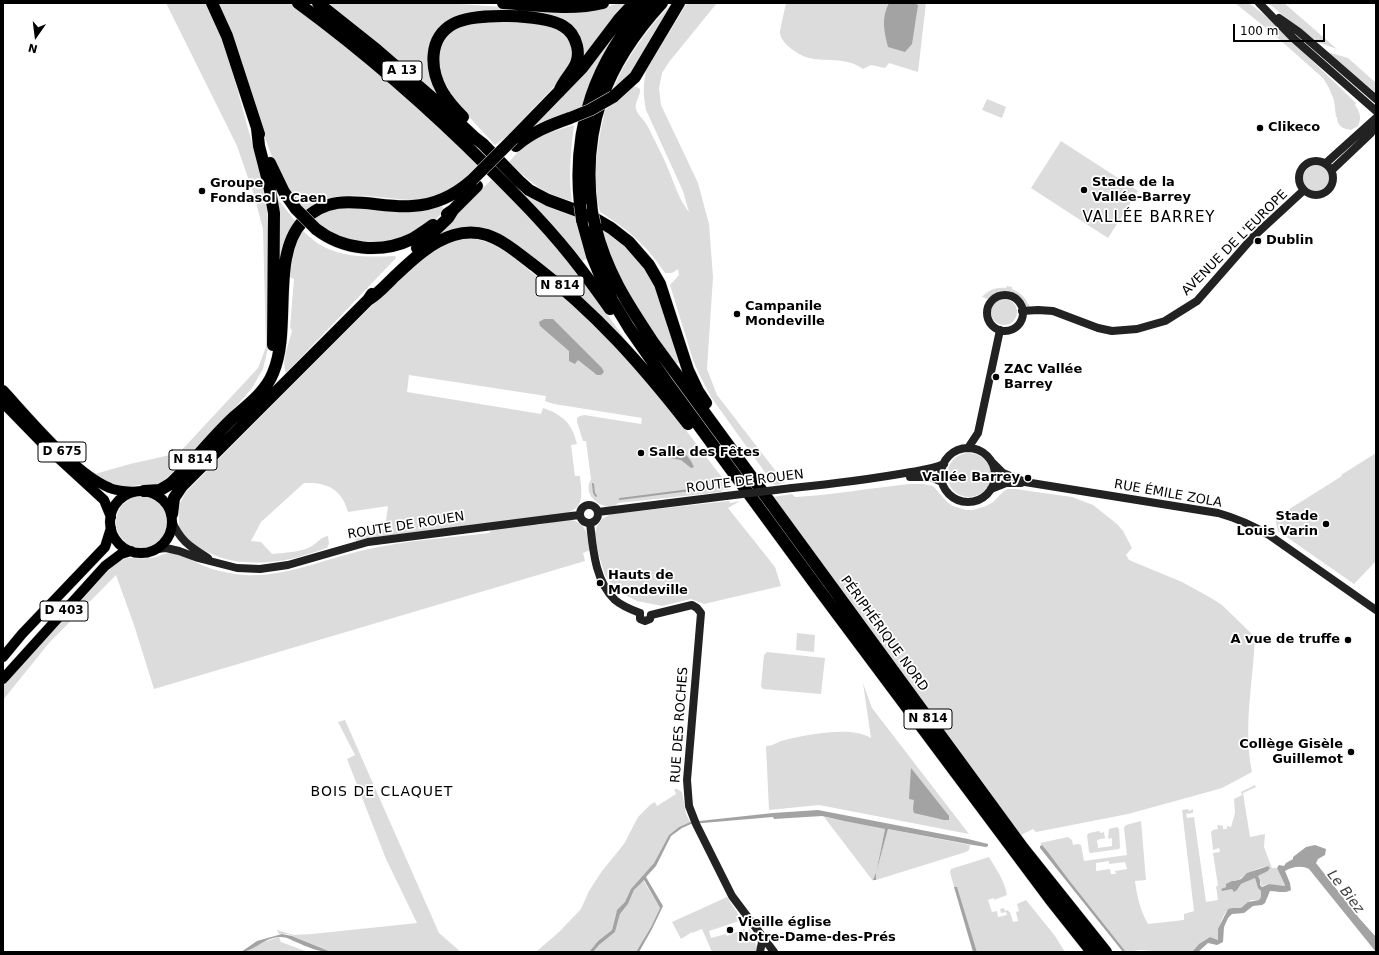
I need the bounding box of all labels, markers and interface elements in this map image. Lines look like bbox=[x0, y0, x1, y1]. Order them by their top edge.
north arrow bbox=[16, 16, 56, 56]
scale bar bbox=[1235, 16, 1327, 42]
text: 100 m bbox=[1240, 24, 1278, 38]
text: N bbox=[27, 41, 39, 56]
road number: A 13 bbox=[382, 61, 422, 81]
place label: Clikeco bbox=[1268, 120, 1320, 136]
marker: Clikeco bbox=[1255, 123, 1265, 133]
place label: Stade de la Vallée-Barrey bbox=[1092, 175, 1191, 206]
place label: Groupe Fondasol - Caen bbox=[210, 176, 327, 207]
marker: Stade de la Vallée-Barrey bbox=[1079, 185, 1089, 195]
marker: Groupe Fondasol - Caen bbox=[197, 186, 207, 196]
street label: AVENUE DE L'EUROPE bbox=[1179, 187, 1291, 299]
district label: VALLÉE BARREY bbox=[1082, 209, 1216, 227]
place label: Dublin bbox=[1266, 233, 1314, 249]
marker: Dublin bbox=[1253, 236, 1263, 246]
road number: N 814 bbox=[536, 276, 584, 296]
place label: Campanile Mondeville bbox=[745, 299, 825, 330]
marker: Campanile Mondeville bbox=[732, 309, 742, 319]
place label: ZAC Vallée Barrey bbox=[1004, 362, 1082, 393]
marker: ZAC Vallée Barrey bbox=[991, 372, 1001, 382]
road number: D 675 bbox=[38, 442, 86, 462]
place label: Salle des Fêtes bbox=[649, 445, 760, 461]
marker: Salle des Fêtes bbox=[636, 448, 646, 458]
road number: N 814 bbox=[169, 450, 217, 470]
street label: ROUTE DE ROUEN bbox=[685, 467, 805, 497]
place label: Vallée Barrey bbox=[922, 470, 1020, 486]
marker: Vallée Barrey bbox=[1023, 473, 1033, 483]
street label: RUE ÉMILE ZOLA bbox=[1113, 477, 1223, 511]
street label: ROUTE DE ROUEN bbox=[346, 509, 466, 543]
place label: Stade Louis Varin bbox=[1237, 509, 1318, 540]
marker: Stade Louis Varin bbox=[1321, 519, 1331, 529]
place label: Hauts de Mondeville bbox=[608, 568, 688, 599]
street label: PÉRIPHÉRIQUE NORD bbox=[837, 573, 931, 695]
marker: Hauts de Mondeville bbox=[595, 578, 605, 588]
road number: D 403 bbox=[40, 601, 88, 621]
place label: A vue de truffe bbox=[1230, 632, 1340, 648]
marker: A vue de truffe bbox=[1343, 635, 1353, 645]
street label: RUE DES ROCHES bbox=[668, 667, 692, 783]
road number: N 814 bbox=[904, 709, 952, 729]
place label: Collège Gisèle Guillemot bbox=[1239, 737, 1343, 768]
marker: Collège Gisèle Guillemot bbox=[1346, 747, 1356, 757]
district label: BOIS DE CLAQUET bbox=[311, 784, 453, 800]
water label: Le Biez bbox=[1323, 867, 1367, 917]
place label: Vieille église Notre-Dame-des-Prés bbox=[738, 915, 896, 946]
marker: Vieille église Notre-Dame-des-Prés bbox=[725, 925, 735, 935]

